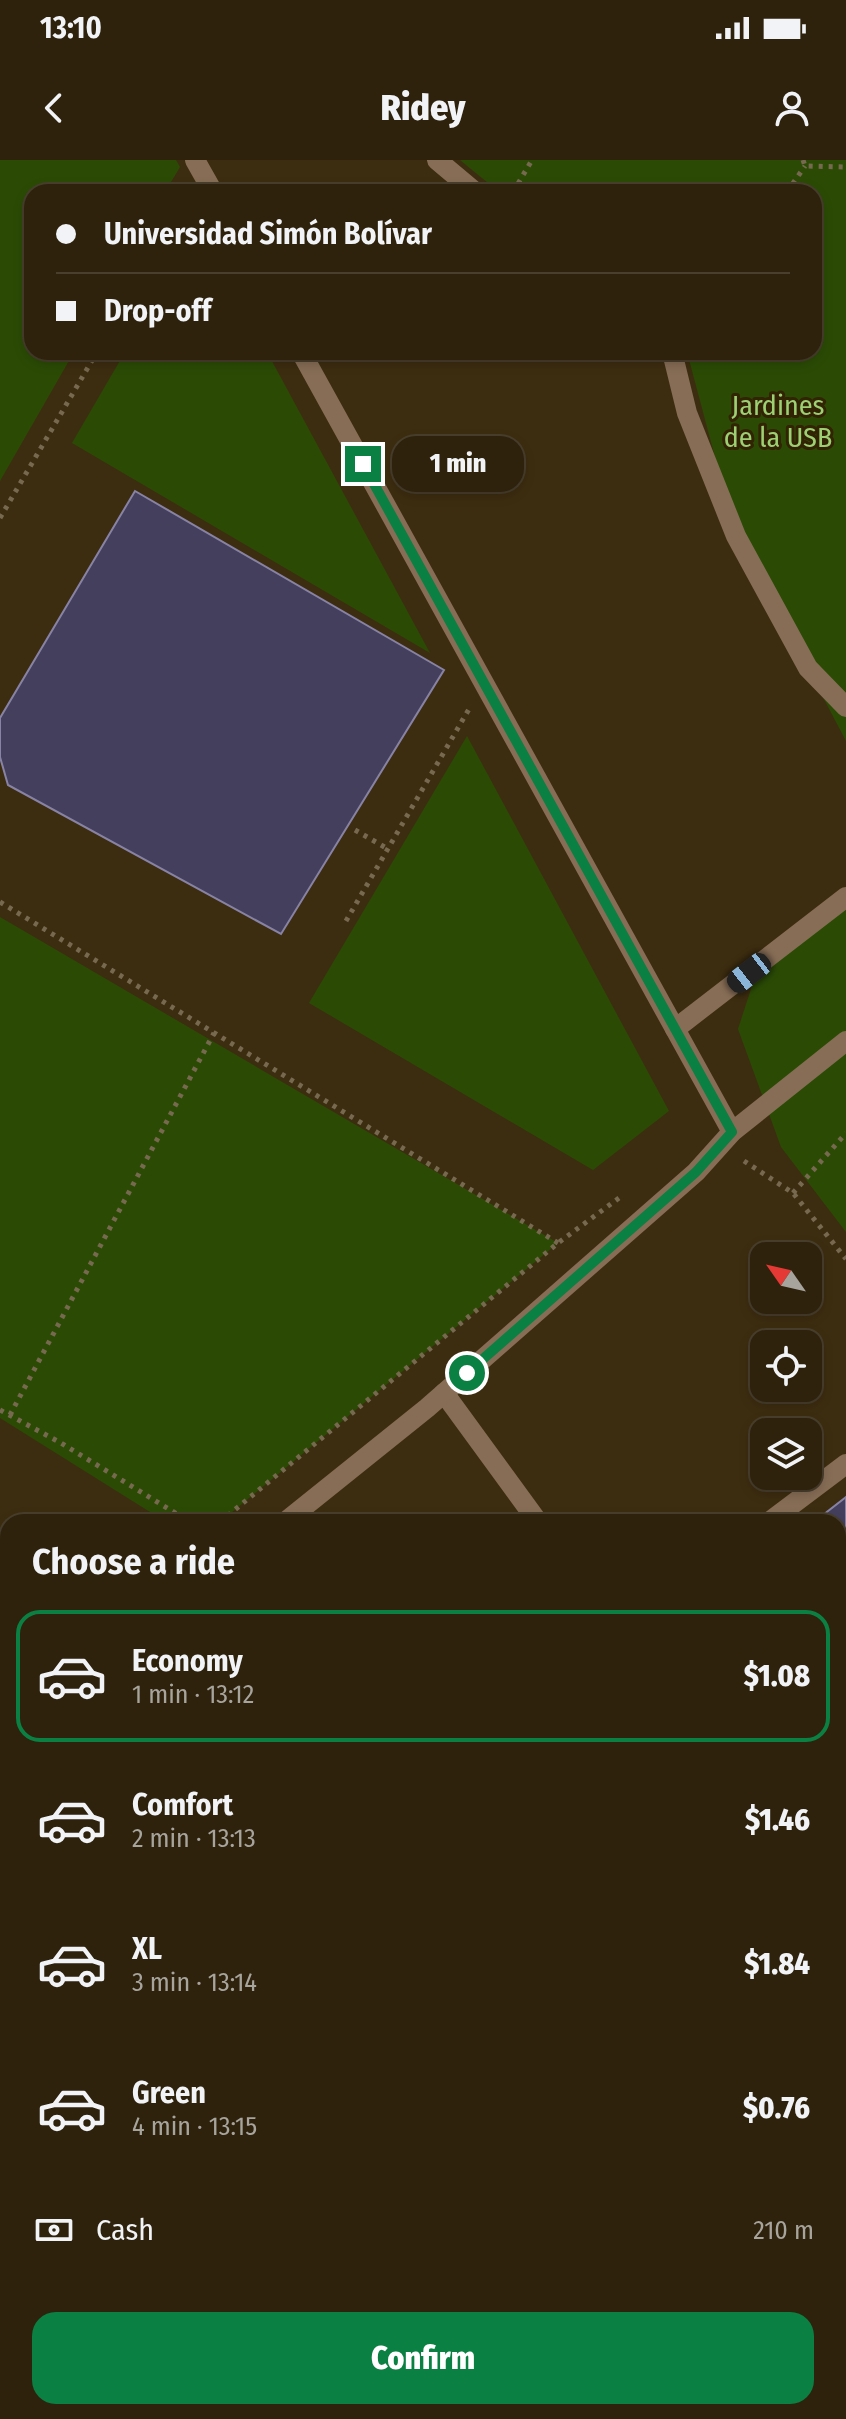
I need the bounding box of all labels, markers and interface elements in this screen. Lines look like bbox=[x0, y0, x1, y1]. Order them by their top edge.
text: 13:10 bbox=[40, 10, 102, 46]
icon: back bbox=[32, 86, 76, 130]
text: Ridey bbox=[381, 86, 465, 130]
icon: person bbox=[770, 86, 814, 130]
text: Universidad Simón Bolívar bbox=[104, 216, 432, 252]
text: Drop-off bbox=[104, 293, 211, 329]
park label: Jardines de la USB bbox=[724, 389, 832, 454]
callout: 1 min bbox=[391, 436, 523, 492]
route end bbox=[345, 446, 381, 482]
text: 1 min bbox=[430, 448, 486, 479]
car bbox=[723, 949, 775, 997]
north arrow bbox=[750, 1242, 822, 1314]
map controls bbox=[750, 1242, 822, 1490]
button: locate bbox=[750, 1330, 822, 1402]
route start bbox=[449, 1355, 485, 1391]
button: layers bbox=[750, 1418, 822, 1490]
text: Choose a ride bbox=[32, 1540, 235, 1584]
icon: car bbox=[36, 1640, 108, 1712]
text: Economy bbox=[132, 1643, 243, 1679]
text: $1.08 bbox=[744, 1658, 810, 1694]
text: 1 min · 13:12 bbox=[132, 1679, 254, 1710]
icon: car bbox=[36, 1784, 108, 1856]
text: Comfort bbox=[132, 1787, 233, 1823]
text: $1.46 bbox=[745, 1802, 810, 1838]
text: 2 min · 13:13 bbox=[132, 1823, 256, 1854]
icon: car bbox=[36, 1928, 108, 2000]
text: XL bbox=[132, 1931, 162, 1967]
text: $1.84 bbox=[744, 1946, 810, 1982]
text: 3 min · 13:14 bbox=[132, 1967, 257, 1998]
icon: car bbox=[36, 2072, 108, 2144]
text: Green bbox=[132, 2075, 206, 2111]
text: $0.76 bbox=[743, 2090, 810, 2126]
text: 4 min · 13:15 bbox=[132, 2111, 257, 2142]
icon: cash bbox=[32, 2208, 76, 2252]
text: Cash bbox=[96, 2212, 154, 2248]
text: 210 m bbox=[753, 2215, 814, 2246]
button: Confirm bbox=[32, 2312, 814, 2404]

